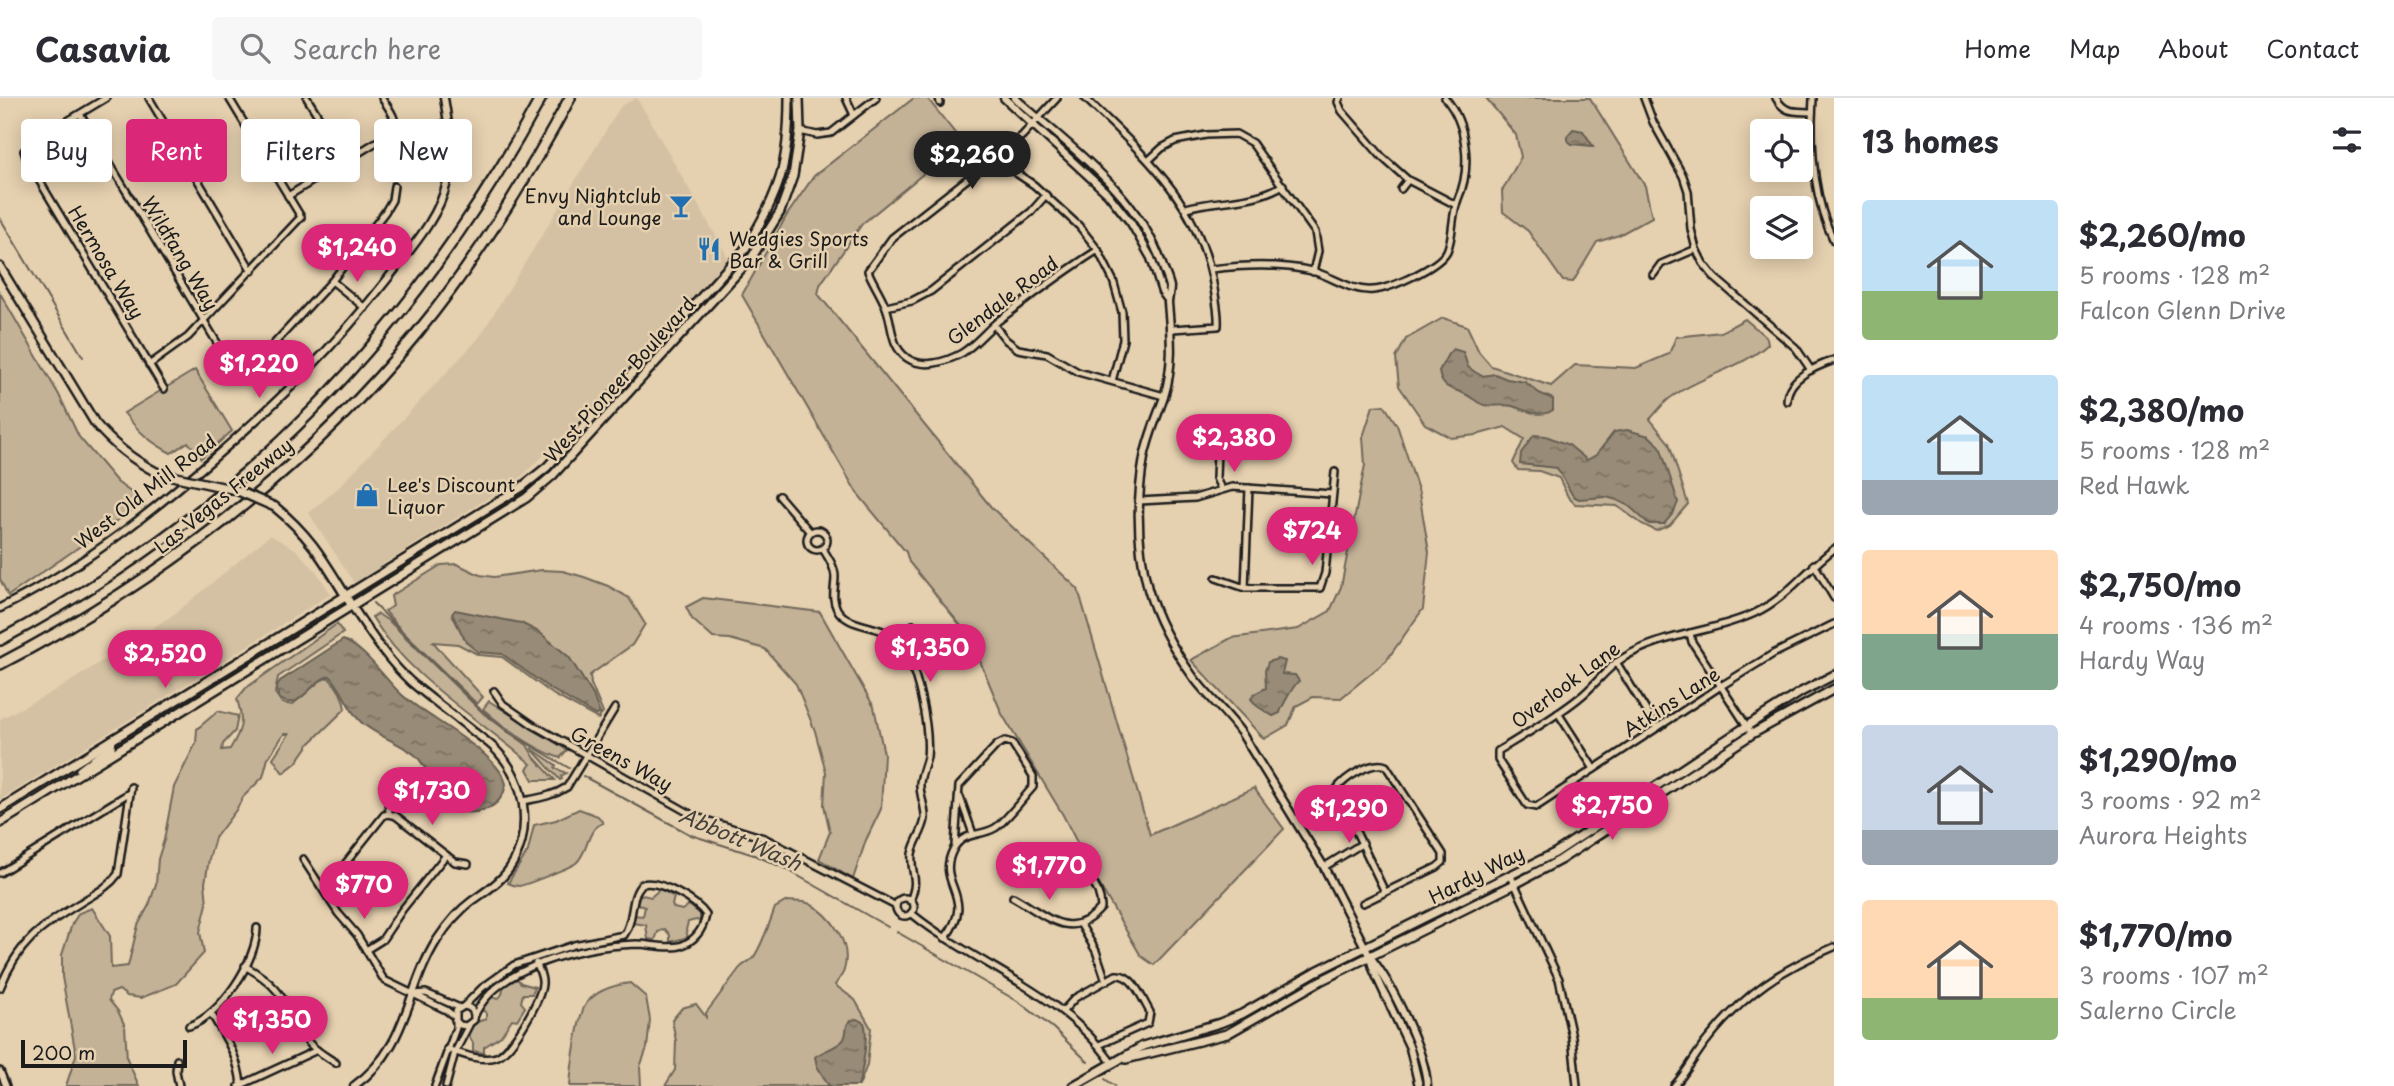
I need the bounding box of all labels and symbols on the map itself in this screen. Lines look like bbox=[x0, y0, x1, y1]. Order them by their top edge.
pin: $2,260 bbox=[915, 132, 1029, 191]
place label: Envy Nightclub and Lounge bbox=[525, 181, 661, 231]
street label: Wildfang Way bbox=[136, 190, 226, 316]
bar icon: Envy Nightclub and Lounge bbox=[667, 192, 695, 220]
street label: Hermosa Way bbox=[62, 200, 152, 324]
place label: Wedgies Sports Bar & Grill bbox=[729, 224, 869, 274]
pin: $1,240 bbox=[300, 225, 414, 284]
restaurant icon: Wedgies Sports Bar & Grill bbox=[695, 235, 723, 263]
street label: Glendale Road bbox=[940, 249, 1064, 351]
street label: West Pioneer Boulevard bbox=[537, 290, 701, 468]
pin: $1,220 bbox=[202, 341, 316, 400]
pin: $2,380 bbox=[1177, 414, 1291, 474]
street label: West Old Mill Road bbox=[68, 427, 222, 555]
street label: Las Vegas Freeway bbox=[148, 430, 298, 560]
place label: Lee's Discount Liquor bbox=[387, 470, 516, 520]
shop icon: Lee's Discount Liquor bbox=[353, 481, 381, 509]
pin: $724 bbox=[1271, 508, 1353, 567]
pin: $1,350 bbox=[873, 624, 987, 684]
pin: $2,520 bbox=[108, 630, 222, 690]
street label: Overlook Lane bbox=[1505, 634, 1625, 734]
street label: Atkins Lane bbox=[1617, 659, 1725, 743]
street label: Greens Way bbox=[566, 718, 678, 798]
pin: $1,730 bbox=[375, 768, 489, 827]
pin: $2,750 bbox=[1555, 782, 1669, 842]
pin: $1,290 bbox=[1292, 786, 1406, 845]
water label: Abbott Wash bbox=[675, 798, 808, 878]
street label: Hardy Way bbox=[1423, 838, 1529, 910]
pin: $1,770 bbox=[992, 842, 1106, 902]
pin: $770 bbox=[323, 862, 405, 921]
pin: $1,350 bbox=[215, 996, 329, 1056]
scale bar bbox=[21, 1037, 187, 1069]

